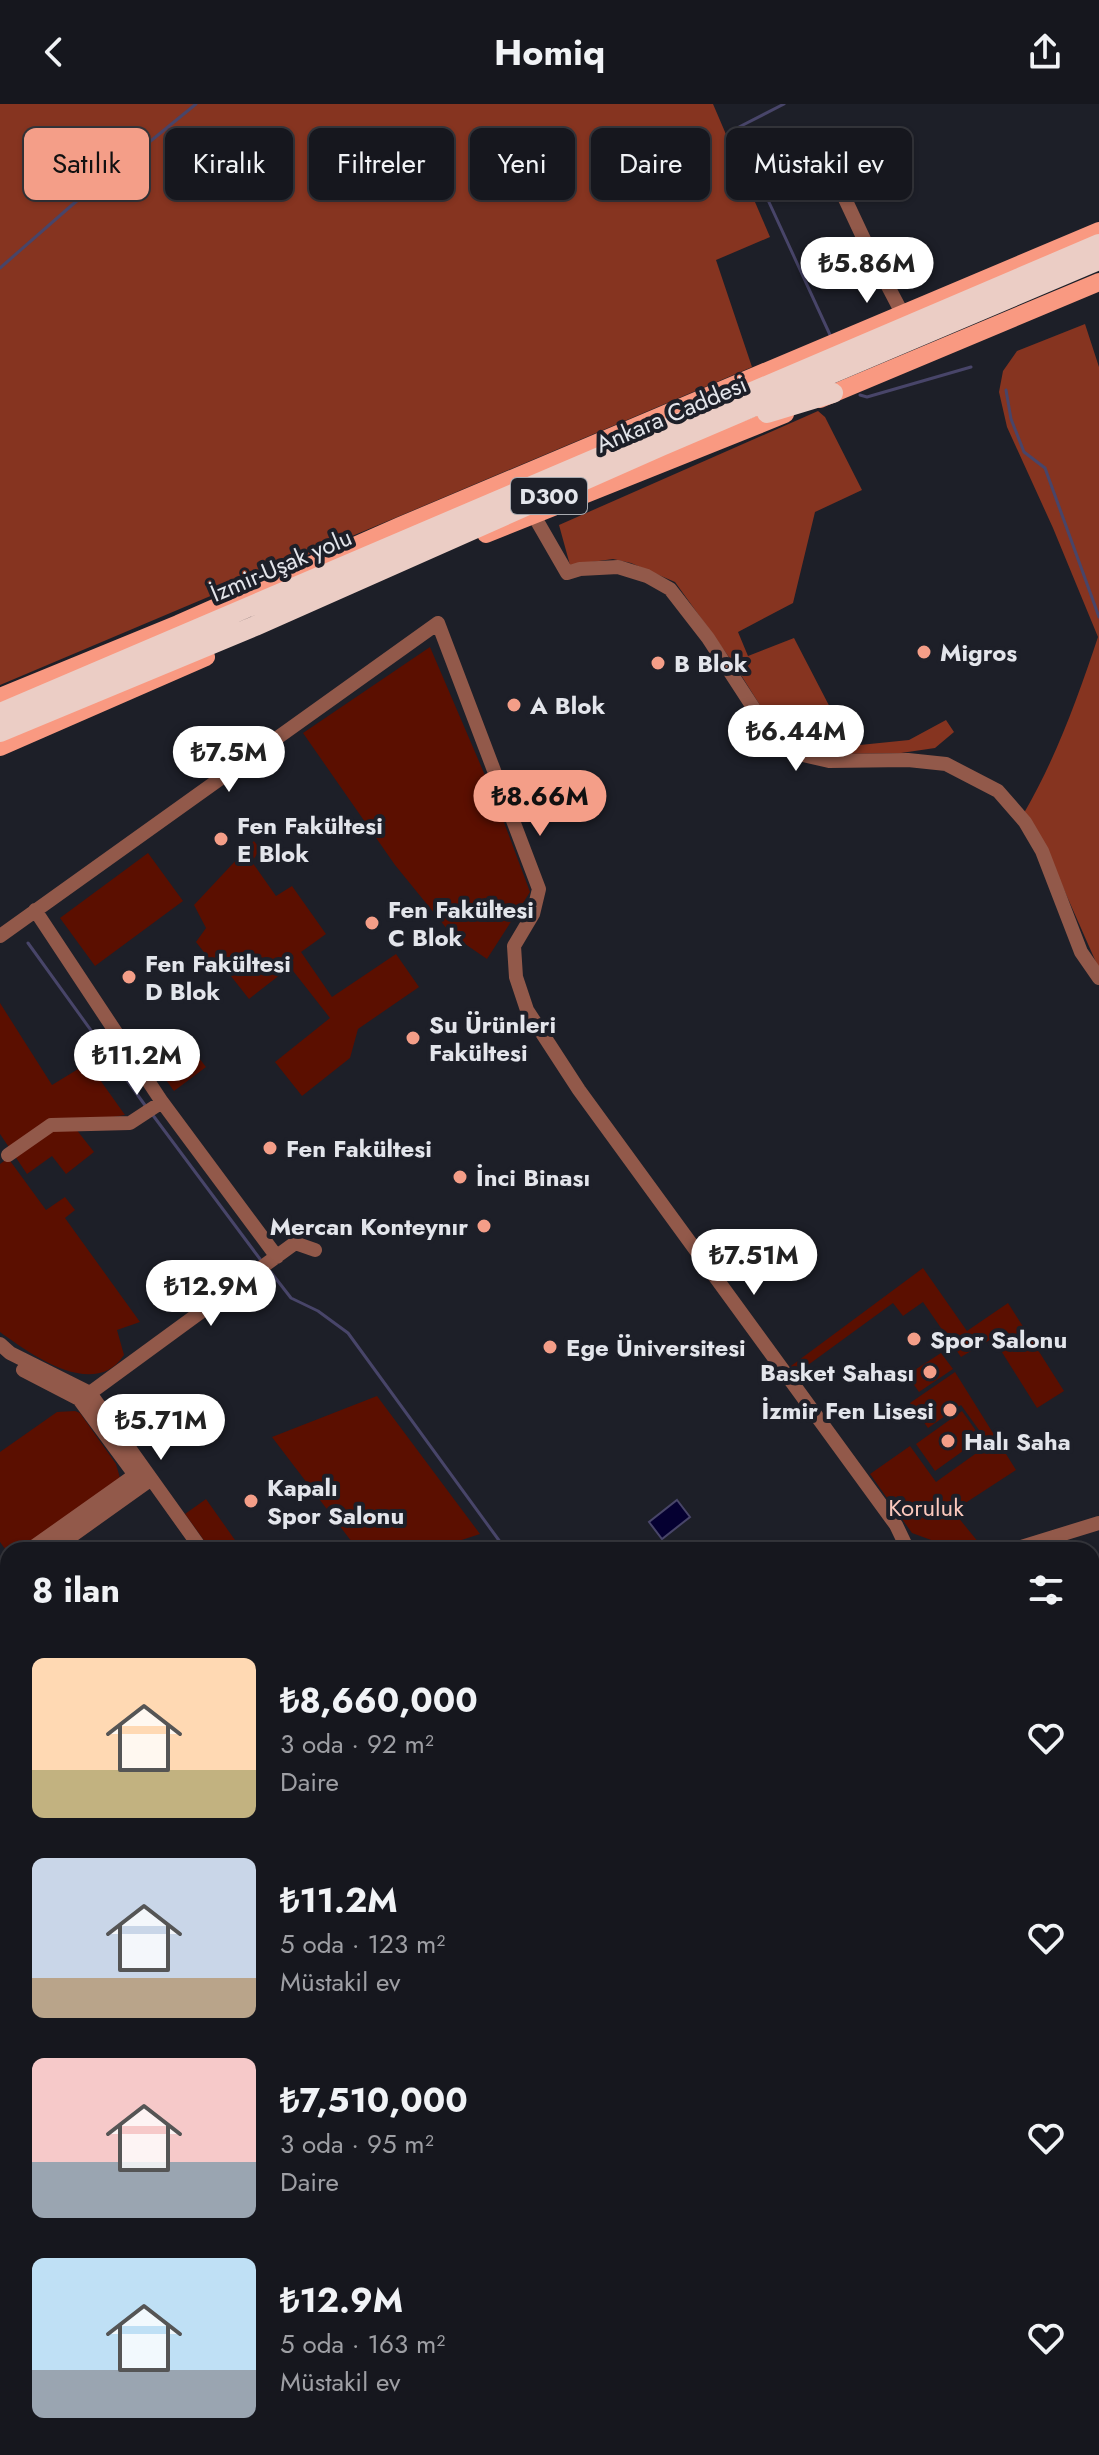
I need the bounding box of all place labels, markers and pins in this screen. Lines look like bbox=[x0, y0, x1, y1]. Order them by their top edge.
pin: ₺5.86M bbox=[802, 237, 932, 305]
place label: Migros bbox=[940, 635, 1017, 670]
marker: Migros bbox=[915, 643, 933, 661]
place label: B Blok bbox=[674, 646, 748, 681]
marker: B Blok bbox=[649, 654, 667, 672]
place label: A Blok bbox=[529, 688, 605, 723]
marker: A Blok bbox=[505, 696, 523, 714]
pin: ₺6.44M bbox=[731, 705, 861, 773]
pin: ₺7.5M bbox=[173, 726, 285, 794]
pin: ₺8.66M bbox=[475, 770, 605, 838]
place label: Fen Fakültesi E Blok bbox=[237, 808, 383, 871]
marker: Fen Fakültesi E Blok bbox=[212, 830, 230, 848]
place label: Fen Fakültesi C Blok bbox=[388, 892, 534, 955]
marker: Fen Fakültesi C Blok bbox=[363, 914, 381, 932]
place label: Fen Fakültesi D Blok bbox=[145, 946, 291, 1009]
marker: Fen Fakültesi D Blok bbox=[120, 968, 138, 986]
place label: Su Ürünleri Fakültesi bbox=[429, 1007, 556, 1070]
pin: ₺11.2M bbox=[72, 1029, 202, 1097]
marker: Su Ürünleri Fakültesi bbox=[404, 1029, 422, 1047]
place label: Fen Fakültesi bbox=[286, 1131, 432, 1166]
marker: Fen Fakültesi bbox=[261, 1139, 279, 1157]
place label: İnci Binası bbox=[476, 1160, 590, 1195]
marker: İnci Binası bbox=[451, 1168, 469, 1186]
place label: Mercan Konteynır bbox=[270, 1209, 468, 1244]
marker: Mercan Konteynır bbox=[475, 1217, 493, 1235]
pin: ₺7.51M bbox=[689, 1229, 819, 1297]
pin: ₺12.9M bbox=[146, 1260, 276, 1328]
place label: Spor Salonu bbox=[930, 1322, 1067, 1357]
place label: Ege Üniversitesi bbox=[566, 1330, 746, 1365]
marker: Spor Salonu bbox=[905, 1330, 923, 1348]
marker: Ege Üniversitesi bbox=[541, 1338, 559, 1356]
place label: Basket Sahası bbox=[760, 1355, 914, 1390]
marker: Basket Sahası bbox=[921, 1363, 939, 1381]
place label: İzmir Fen Lisesi bbox=[762, 1393, 934, 1428]
pin: ₺5.71M bbox=[96, 1394, 226, 1462]
marker: İzmir Fen Lisesi bbox=[941, 1401, 959, 1419]
place label: Halı Saha bbox=[964, 1424, 1071, 1459]
marker: Halı Saha bbox=[939, 1432, 957, 1450]
place label: Kapalı Spor Salonu bbox=[267, 1470, 404, 1533]
marker: Kapalı Spor Salonu bbox=[242, 1492, 260, 1510]

